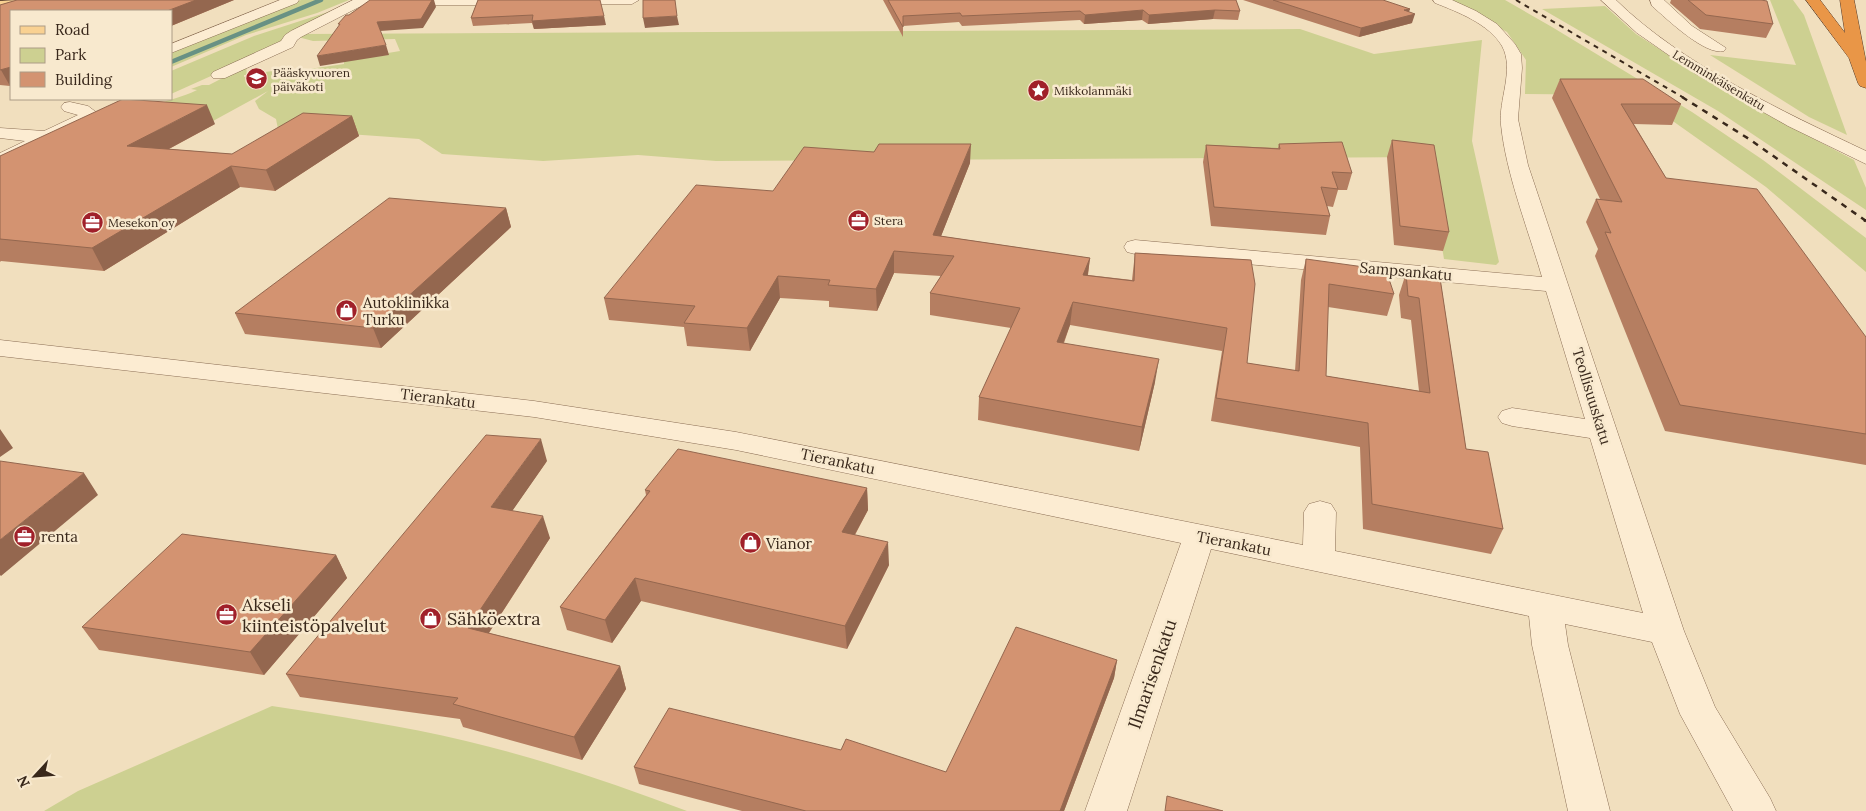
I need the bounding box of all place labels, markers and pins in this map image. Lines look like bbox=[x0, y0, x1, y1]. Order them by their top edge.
place label: Pääskyvuoren päiväkoti bbox=[273, 65, 350, 94]
school or university icon: Pääskyvuoren päiväkoti bbox=[245, 67, 269, 91]
place icon: Mikkolanmäki bbox=[1026, 78, 1050, 102]
place label: Mikkolanmäki bbox=[1054, 83, 1132, 98]
office icon: Stera bbox=[846, 208, 870, 232]
office icon: Mesekon oy bbox=[80, 210, 104, 234]
place label: Stera bbox=[874, 213, 903, 228]
place label: Mesekon oy bbox=[108, 215, 175, 230]
place label: Autoklinikka Turku bbox=[362, 293, 450, 329]
shop icon: Autoklinikka Turku bbox=[335, 299, 359, 323]
office icon: renta bbox=[13, 524, 37, 548]
place label: renta bbox=[41, 527, 78, 546]
shop icon: Vianor bbox=[738, 531, 762, 555]
place label: Vianor bbox=[765, 534, 812, 553]
place label: Akseli kiinteistöpalvelut bbox=[241, 593, 386, 637]
office icon: Akseli kiinteistöpalvelut bbox=[214, 602, 238, 626]
shop icon: Sähköextra bbox=[419, 606, 443, 630]
place label: Sähköextra bbox=[447, 607, 540, 630]

